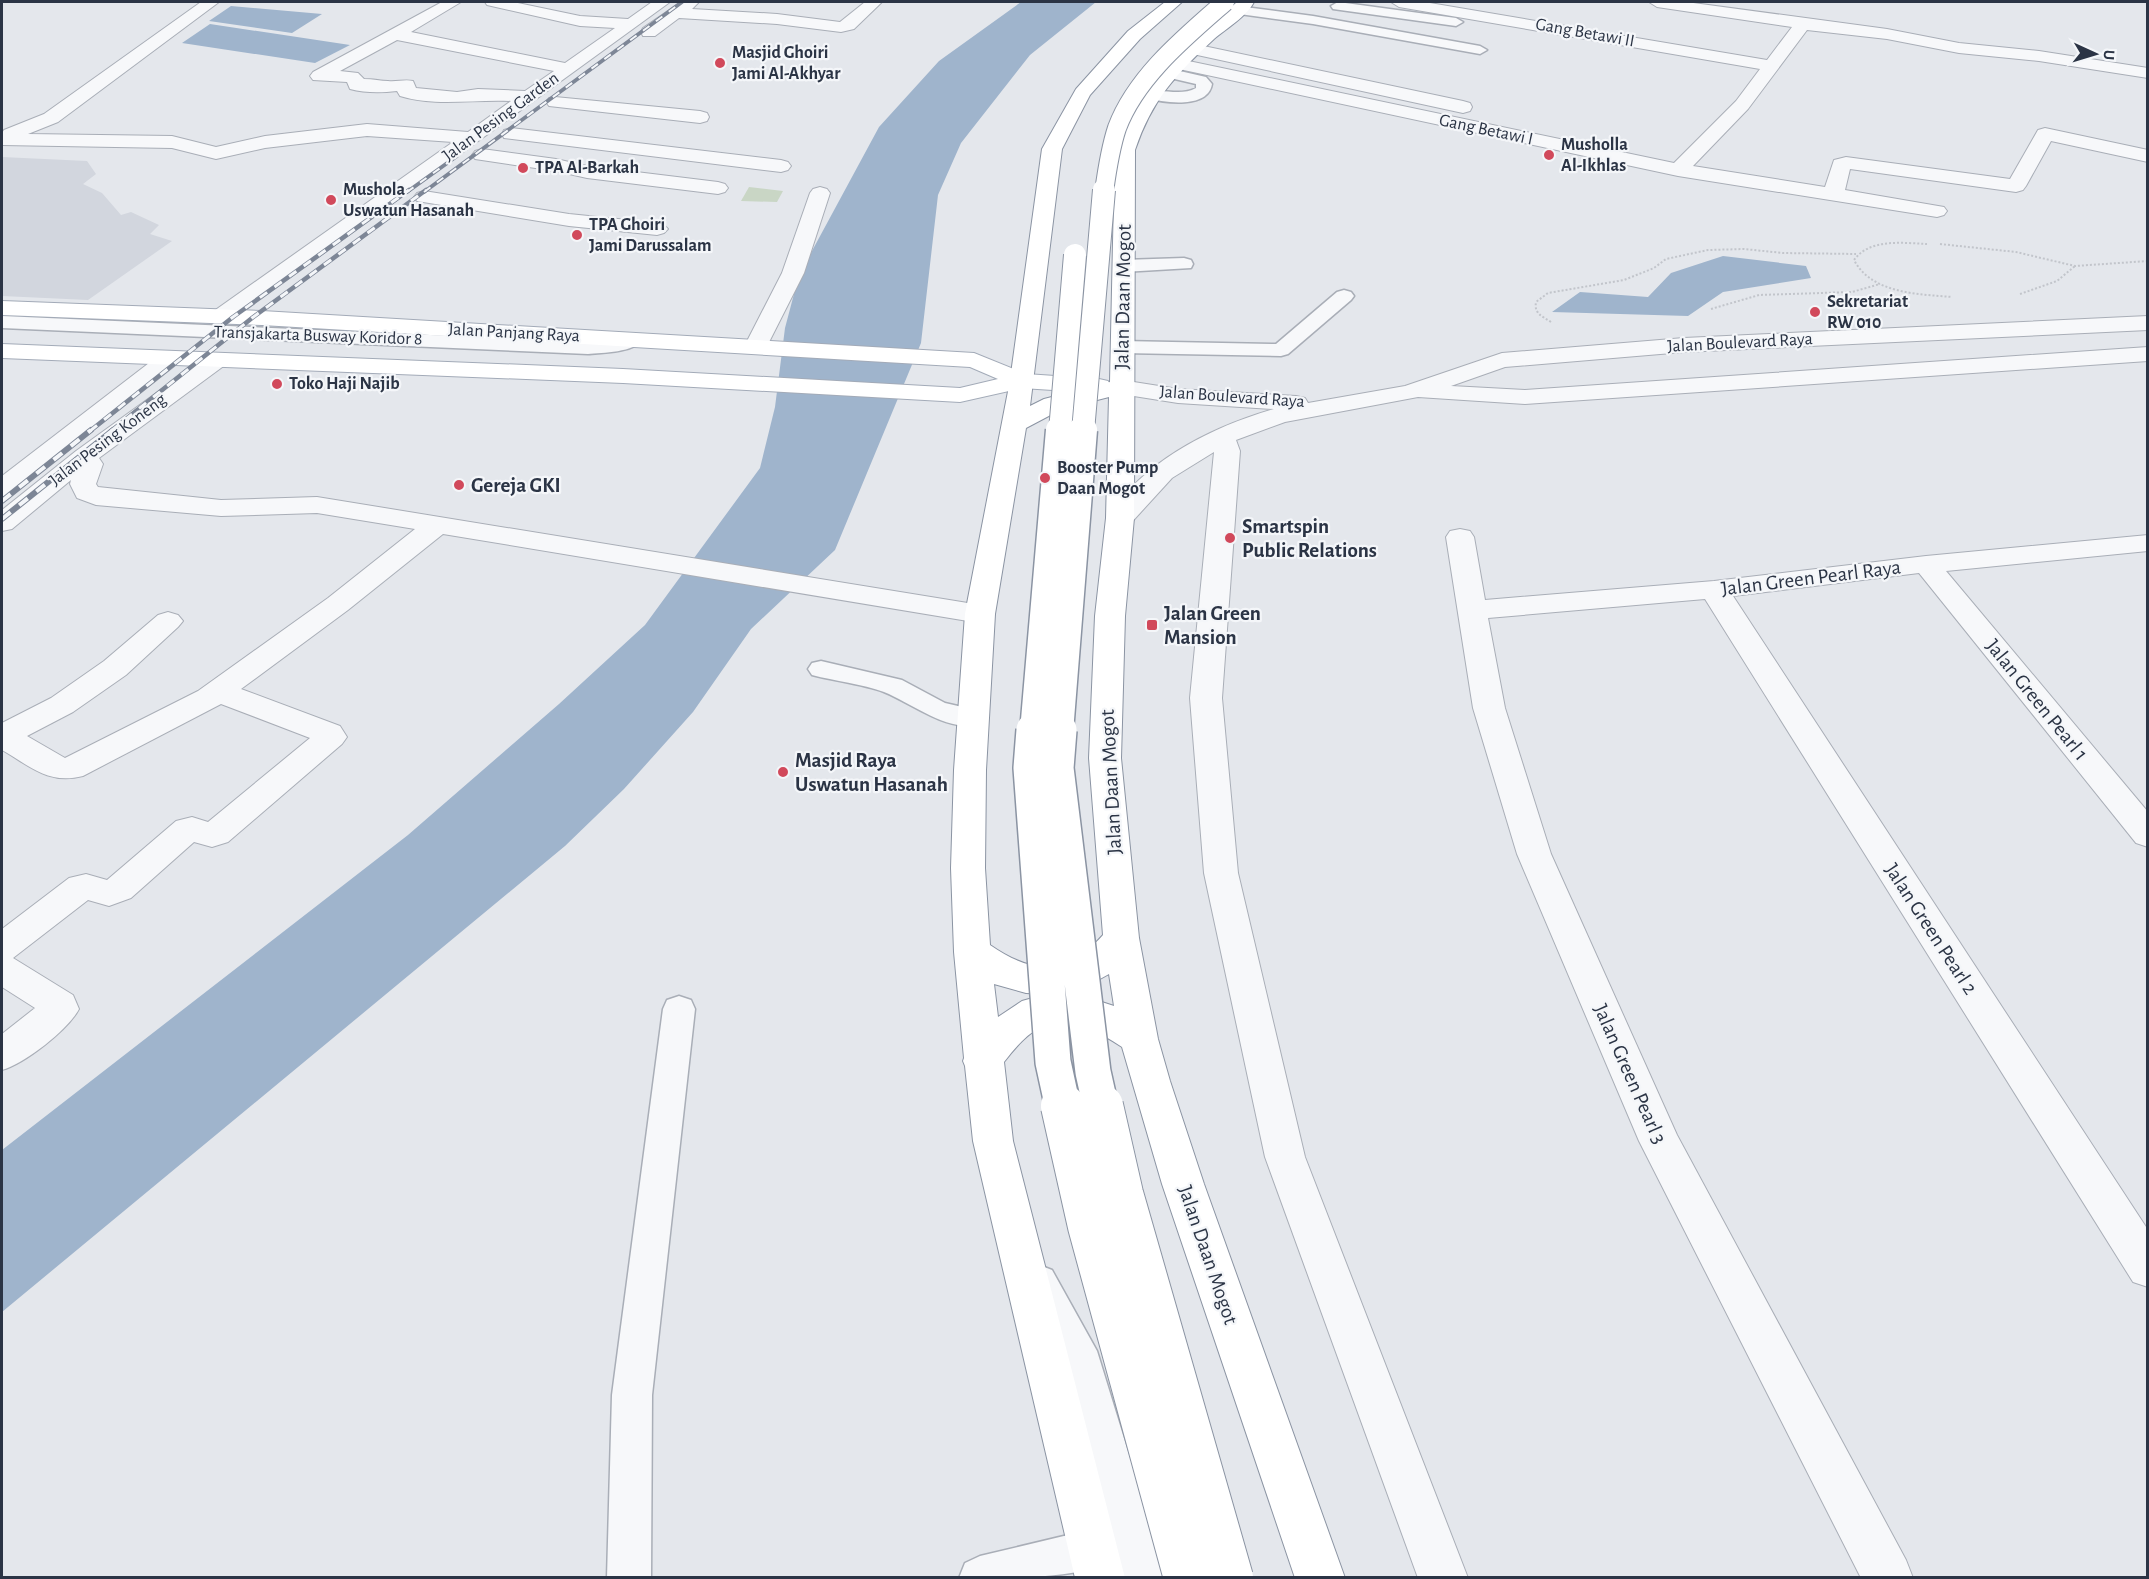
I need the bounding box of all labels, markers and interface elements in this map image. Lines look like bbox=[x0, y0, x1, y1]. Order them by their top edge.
street label: Gang Betawi II bbox=[1534, 15, 1636, 51]
north arrow bbox=[2065, 24, 2125, 84]
place label: Masjid Ghoiri Jami Al-Akhyar bbox=[732, 44, 841, 83]
text: U bbox=[2101, 49, 2117, 61]
marker: Masjid Ghoiri Jami Al-Akhyar bbox=[713, 56, 727, 70]
street label: Jalan Pesing Garden bbox=[440, 69, 562, 165]
street label: Gang Betawi I bbox=[1437, 111, 1535, 149]
place label: Musholla Al-Ikhlas bbox=[1561, 136, 1628, 175]
marker: Musholla Al-Ikhlas bbox=[1542, 148, 1556, 162]
place label: TPA Al-Barkah bbox=[535, 159, 639, 177]
marker: TPA Al-Barkah bbox=[516, 161, 530, 175]
place label: Mushola Uswatun Hasanah bbox=[343, 181, 474, 220]
marker: Mushola Uswatun Hasanah bbox=[324, 193, 338, 207]
place label: TPA Ghoiri Jami Darussalam bbox=[589, 216, 712, 255]
street label: Jalan Daan Mogot bbox=[1111, 224, 1135, 370]
marker: TPA Ghoiri Jami Darussalam bbox=[570, 228, 584, 242]
place label: Sekretariat RW 010 bbox=[1827, 293, 1908, 332]
marker: Sekretariat RW 010 bbox=[1808, 305, 1822, 319]
street label: Jalan Panjang Raya bbox=[448, 321, 580, 345]
street label: Transjakarta Busway Koridor 8 bbox=[213, 323, 423, 349]
street label: Jalan Boulevard Raya bbox=[1667, 330, 1813, 356]
place label: Toko Haji Najib bbox=[289, 375, 400, 393]
marker: Toko Haji Najib bbox=[270, 377, 284, 391]
street label: Jalan Boulevard Raya bbox=[1159, 383, 1305, 411]
street label: Jalan Pesing Koneng bbox=[46, 390, 170, 490]
place label: Booster Pump Daan Mogot bbox=[1057, 459, 1158, 498]
marker: Booster Pump Daan Mogot bbox=[1038, 471, 1052, 485]
place label: Gereja GKI bbox=[471, 475, 561, 496]
marker: Gereja GKI bbox=[452, 478, 466, 492]
place label: Smartspin Public Relations bbox=[1242, 516, 1377, 561]
marker: Smartspin Public Relations bbox=[1223, 531, 1237, 545]
street label: Jalan Green Pearl Raya bbox=[1720, 557, 1902, 599]
place label: Jalan Green Mansion bbox=[1164, 603, 1261, 648]
marker: Jalan Green Mansion bbox=[1145, 618, 1159, 632]
street label: Jalan Green Pearl 1 bbox=[1982, 635, 2092, 765]
street label: Jalan Daan Mogot bbox=[1097, 708, 1125, 855]
place label: Masjid Raya Uswatun Hasanah bbox=[795, 750, 948, 795]
marker: Masjid Raya Uswatun Hasanah bbox=[776, 765, 790, 779]
street label: Jalan Green Pearl 2 bbox=[1881, 860, 1981, 998]
street label: Jalan Green Pearl 3 bbox=[1590, 1001, 1670, 1147]
street label: Jalan Daan Mogot bbox=[1174, 1183, 1242, 1328]

